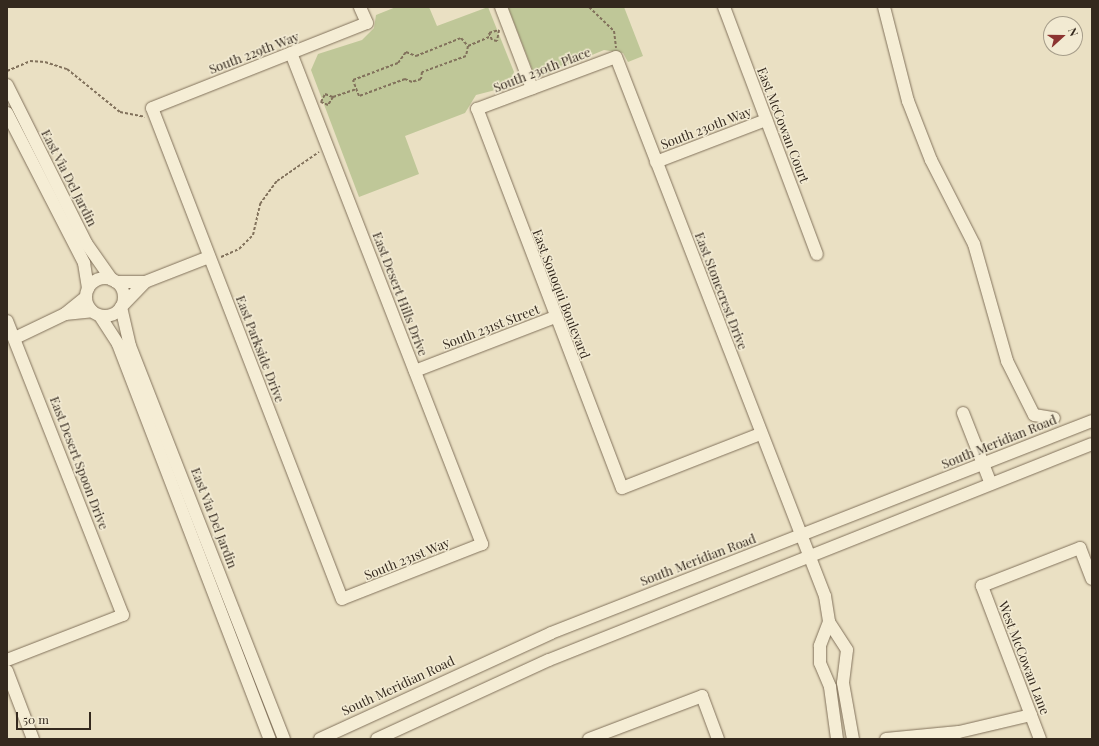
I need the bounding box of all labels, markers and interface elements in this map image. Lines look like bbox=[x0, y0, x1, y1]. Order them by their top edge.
north arrow bbox=[1043, 16, 1083, 56]
text: N bbox=[1065, 25, 1082, 38]
street label: South 229th Way bbox=[206, 29, 302, 77]
street label: South 230th Place bbox=[491, 44, 593, 96]
street label: East McCowan Court bbox=[754, 65, 812, 185]
street label: South 230th Way bbox=[658, 103, 754, 153]
street label: East Via Del Jardin bbox=[38, 127, 100, 229]
street label: East Sonoqui Boulevard bbox=[529, 227, 593, 361]
street label: East Desert Hills Drive bbox=[369, 230, 431, 358]
street label: East Stonecrest Drive bbox=[691, 230, 751, 352]
street label: East Parkside Drive bbox=[232, 293, 288, 405]
street label: South 231st Street bbox=[440, 301, 542, 353]
street label: East Desert Spoon Drive bbox=[46, 394, 112, 532]
street label: South Meridian Road bbox=[939, 412, 1059, 472]
street label: East Via Del Jardin bbox=[187, 465, 241, 571]
street label: South Meridian Road bbox=[638, 531, 758, 589]
street label: South 231st Way bbox=[362, 535, 452, 583]
street label: West McCowan Lane bbox=[995, 599, 1053, 717]
street label: South Meridian Road bbox=[339, 653, 457, 719]
scale bar bbox=[18, 704, 93, 730]
text: 50 m bbox=[23, 711, 49, 727]

